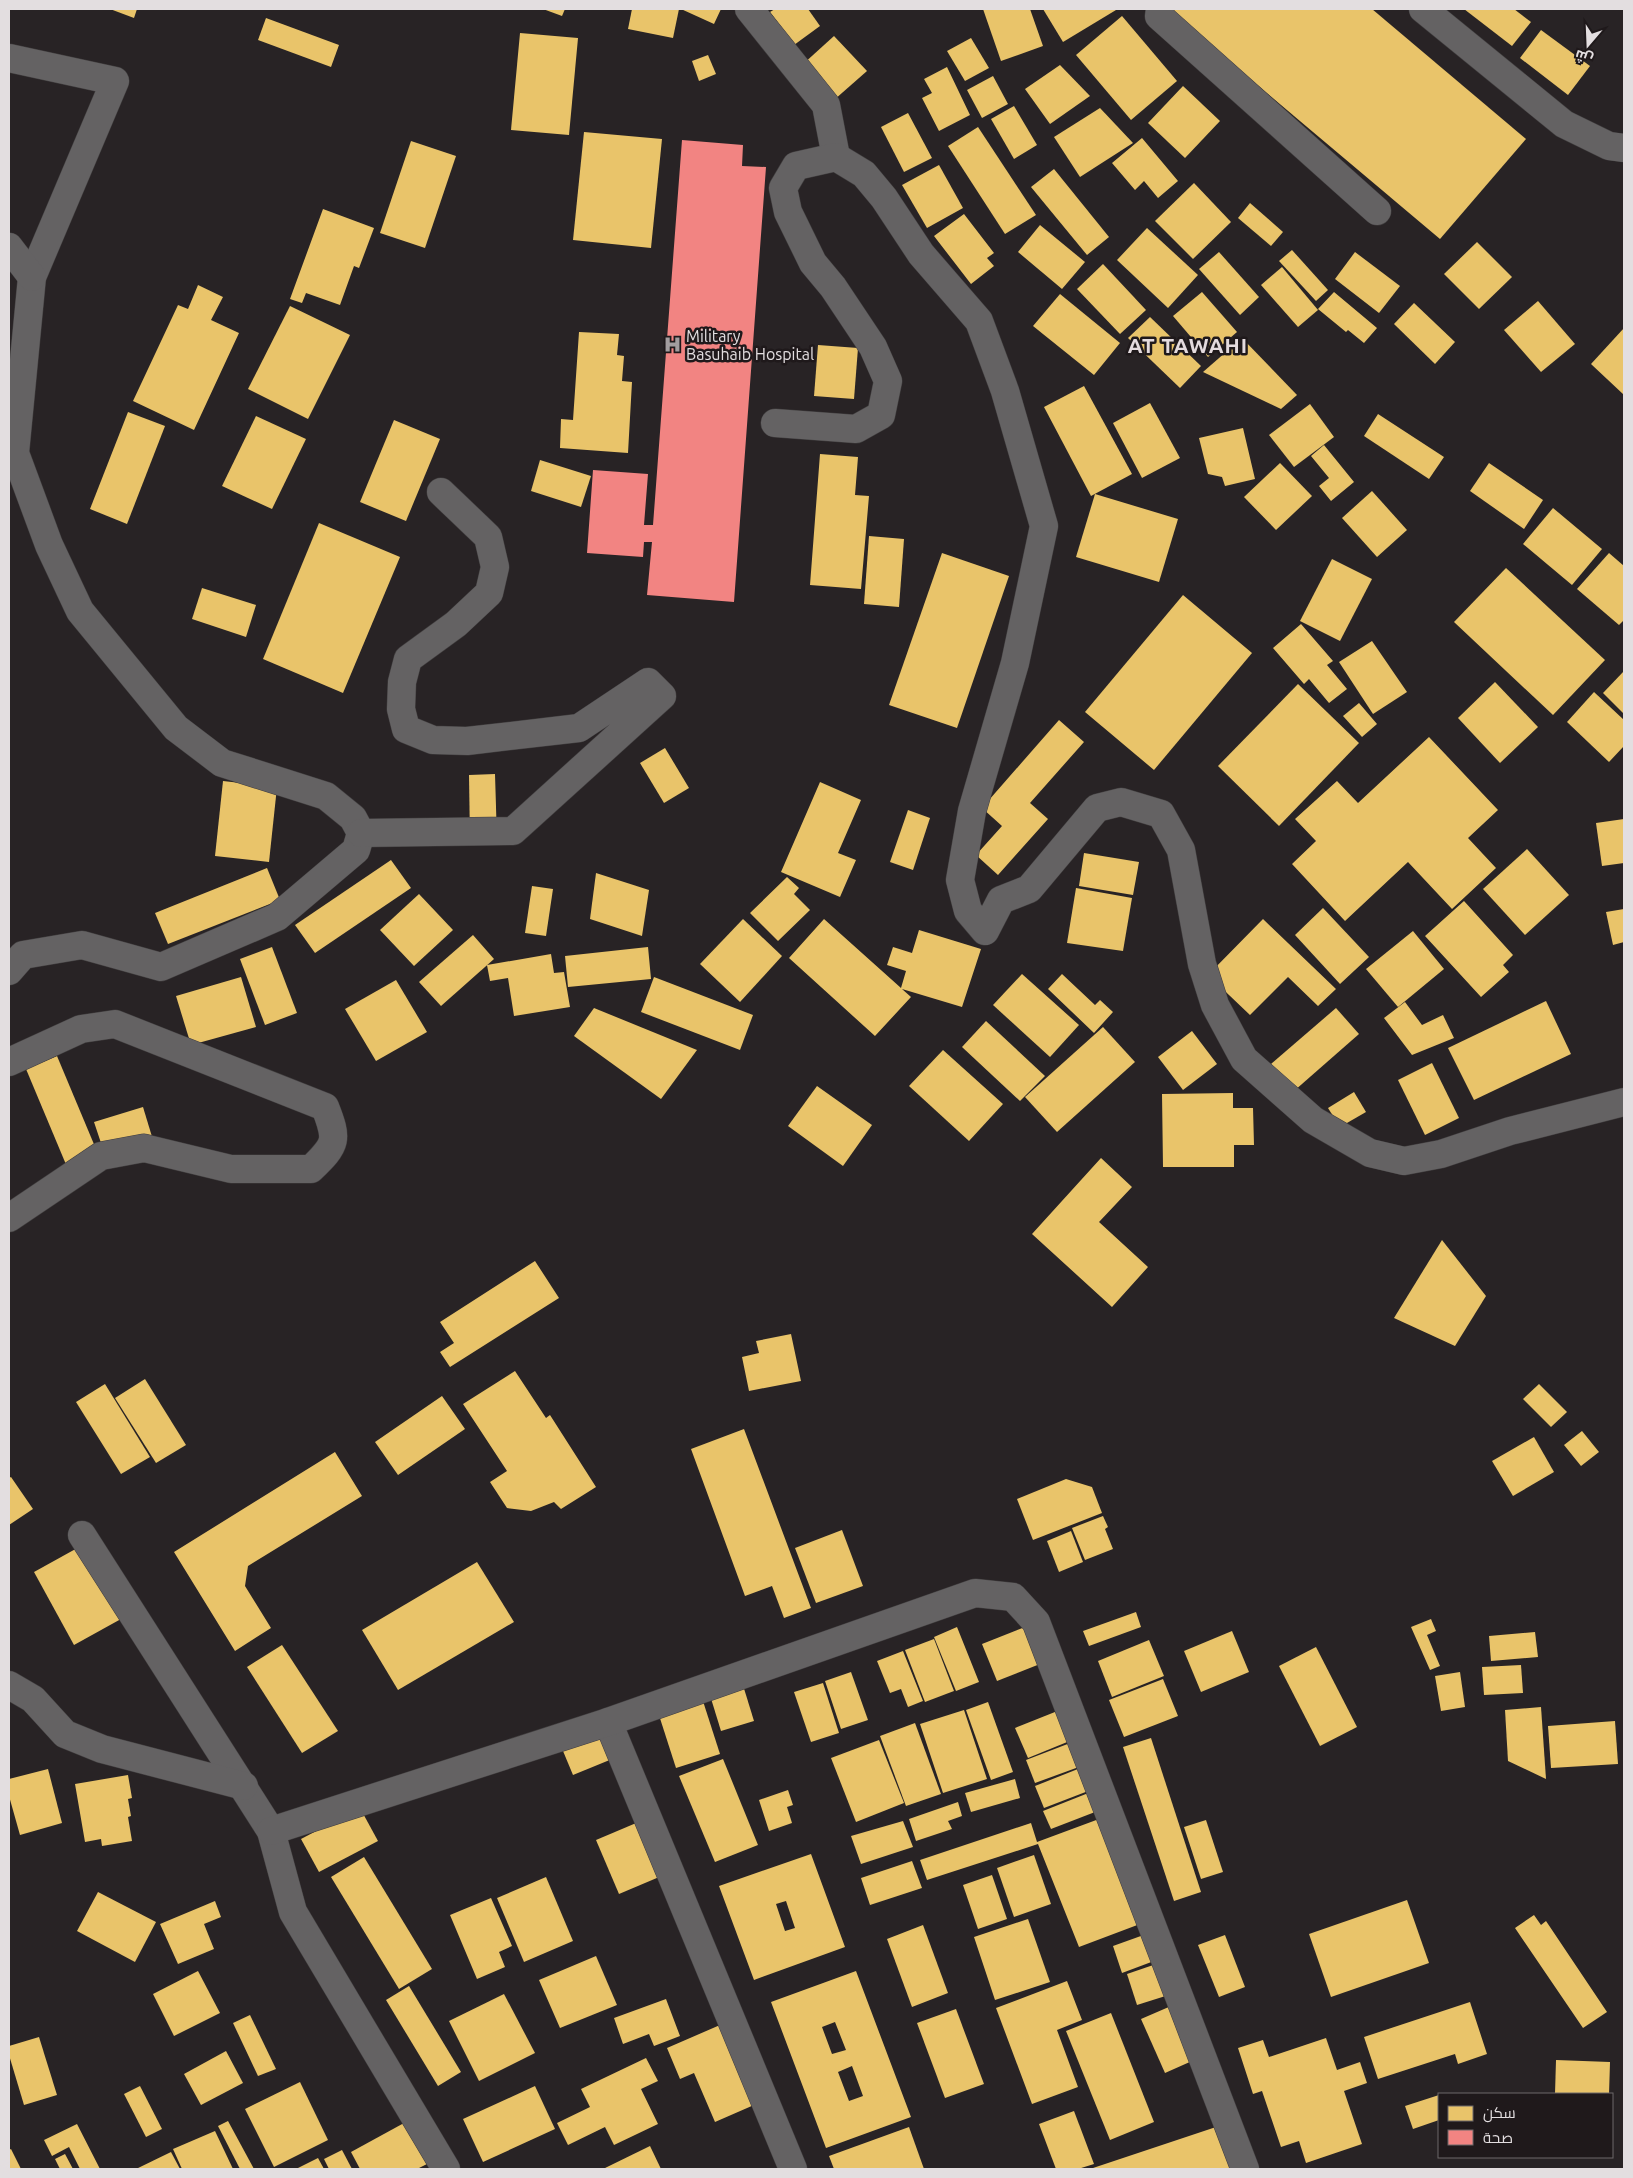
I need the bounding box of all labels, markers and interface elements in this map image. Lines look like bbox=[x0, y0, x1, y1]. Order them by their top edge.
north arrow bbox=[1563, 20, 1613, 70]
text: ش bbox=[1573, 46, 1595, 68]
place label: Military Basuhaib Hospital bbox=[686, 327, 814, 363]
district label: AT TAWAHI bbox=[1128, 333, 1248, 357]
hospital icon: Military Basuhaib Hospital bbox=[662, 335, 682, 355]
legend bbox=[1438, 2093, 1613, 2158]
text: سكن bbox=[1483, 2104, 1516, 2123]
text: صحة bbox=[1483, 2129, 1513, 2146]

